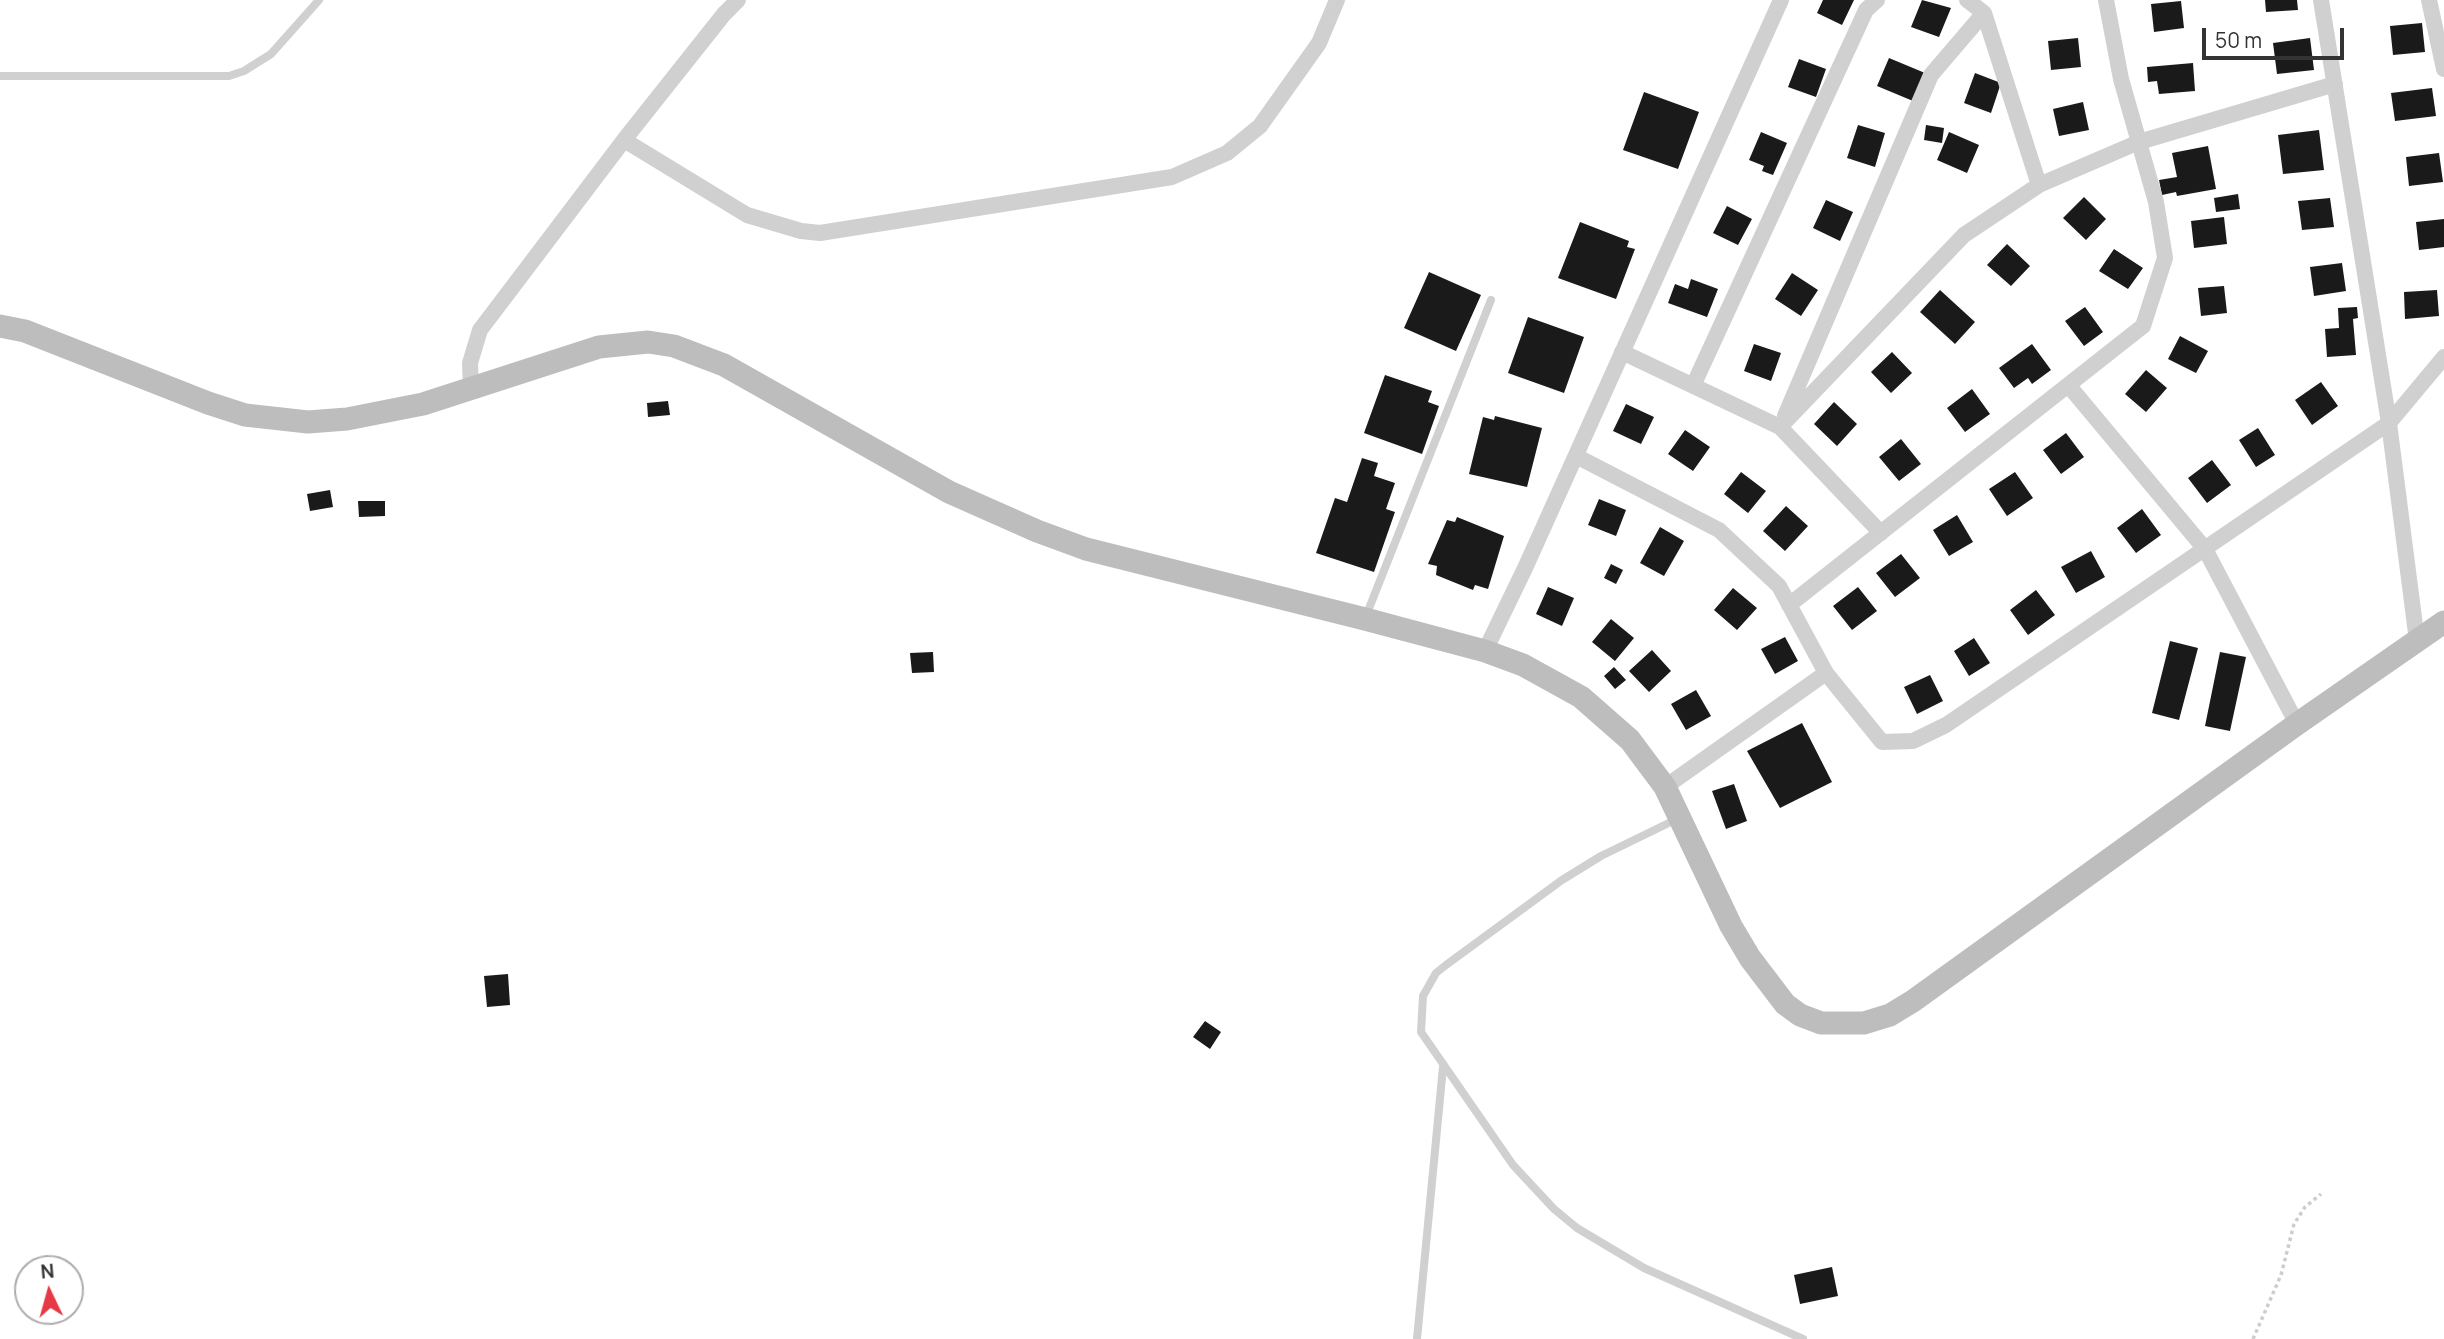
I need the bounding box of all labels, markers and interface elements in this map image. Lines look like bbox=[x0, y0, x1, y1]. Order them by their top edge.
scale bar bbox=[2206, 14, 2348, 58]
text: 50 m bbox=[2215, 26, 2262, 54]
north arrow bbox=[14, 1255, 84, 1325]
text: N bbox=[39, 1258, 55, 1285]

